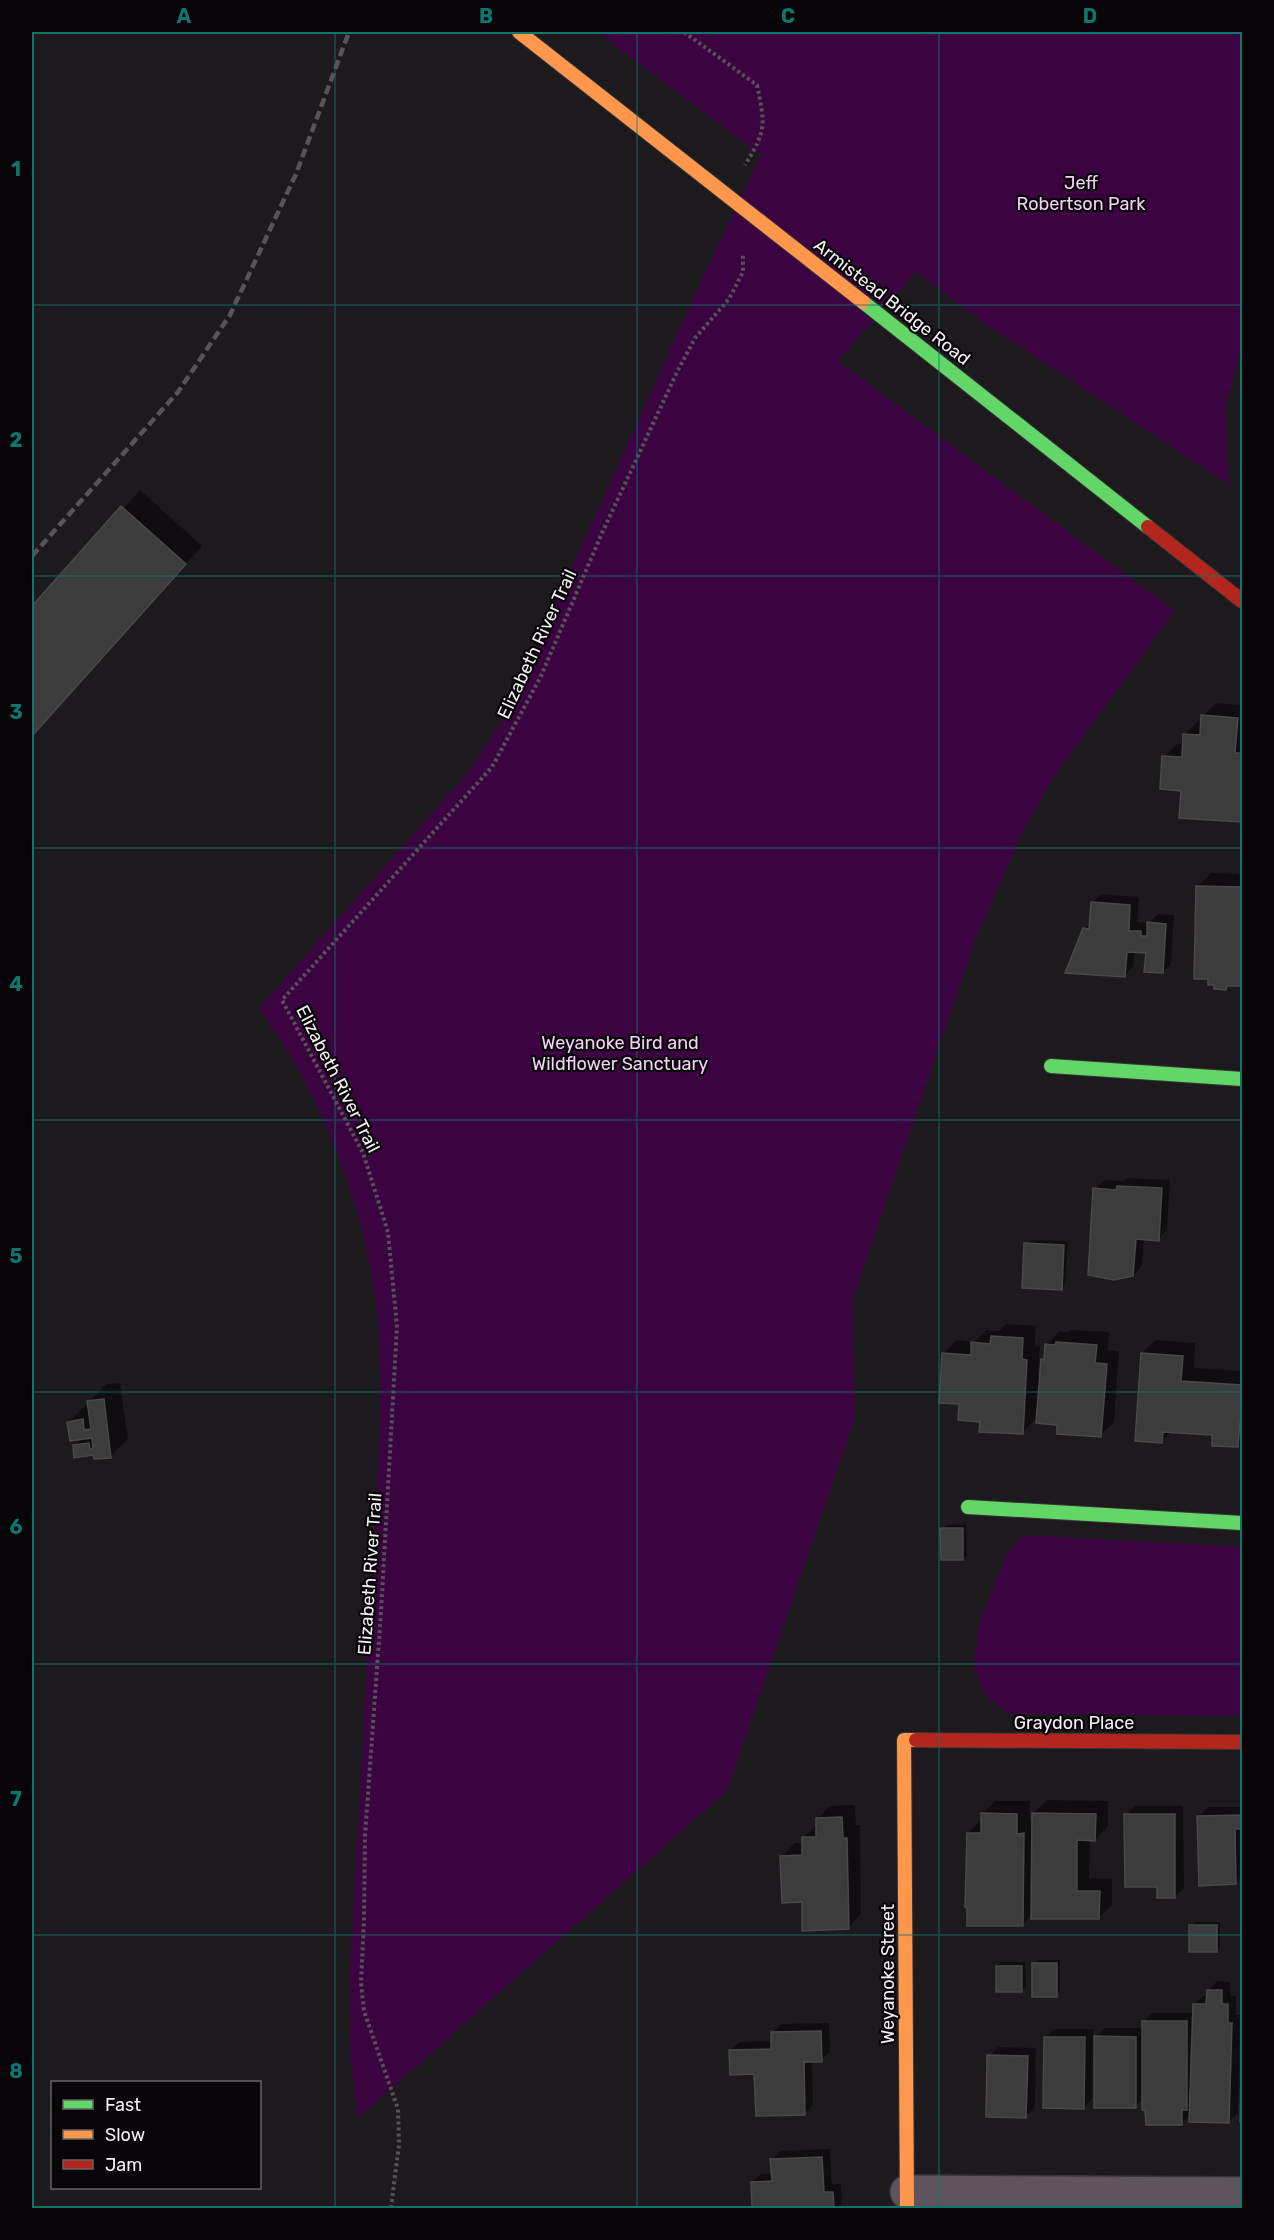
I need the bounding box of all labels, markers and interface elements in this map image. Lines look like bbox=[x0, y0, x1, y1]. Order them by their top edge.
text: A bbox=[177, 4, 192, 28]
text: B bbox=[479, 4, 493, 28]
text: C bbox=[781, 4, 795, 28]
text: D bbox=[1083, 4, 1097, 28]
text: 1 bbox=[11, 157, 21, 181]
park label: Jeff Robertson Park bbox=[1017, 172, 1146, 215]
street label: Armistead Bridge Road bbox=[809, 234, 975, 370]
text: 2 bbox=[10, 428, 23, 452]
street label: Elizabeth River Trail bbox=[493, 566, 581, 722]
text: 3 bbox=[9, 700, 23, 724]
text: 4 bbox=[9, 972, 23, 996]
street label: Elizabeth River Trail bbox=[291, 1002, 385, 1156]
park label: Weyanoke Bird and Wildflower Sanctuary bbox=[532, 1032, 708, 1075]
text: 5 bbox=[10, 1244, 23, 1268]
street label: Elizabeth River Trail bbox=[353, 1492, 387, 1656]
text: 6 bbox=[9, 1515, 23, 1539]
street label: Graydon Place bbox=[1014, 1712, 1134, 1734]
text: 7 bbox=[10, 1787, 22, 1811]
street label: Weyanoke Street bbox=[877, 1904, 899, 2044]
text: 8 bbox=[9, 2059, 23, 2083]
legend bbox=[51, 2081, 261, 2189]
text: Fast bbox=[105, 2094, 141, 2116]
text: Slow bbox=[105, 2124, 145, 2146]
text: Jam bbox=[105, 2154, 142, 2176]

